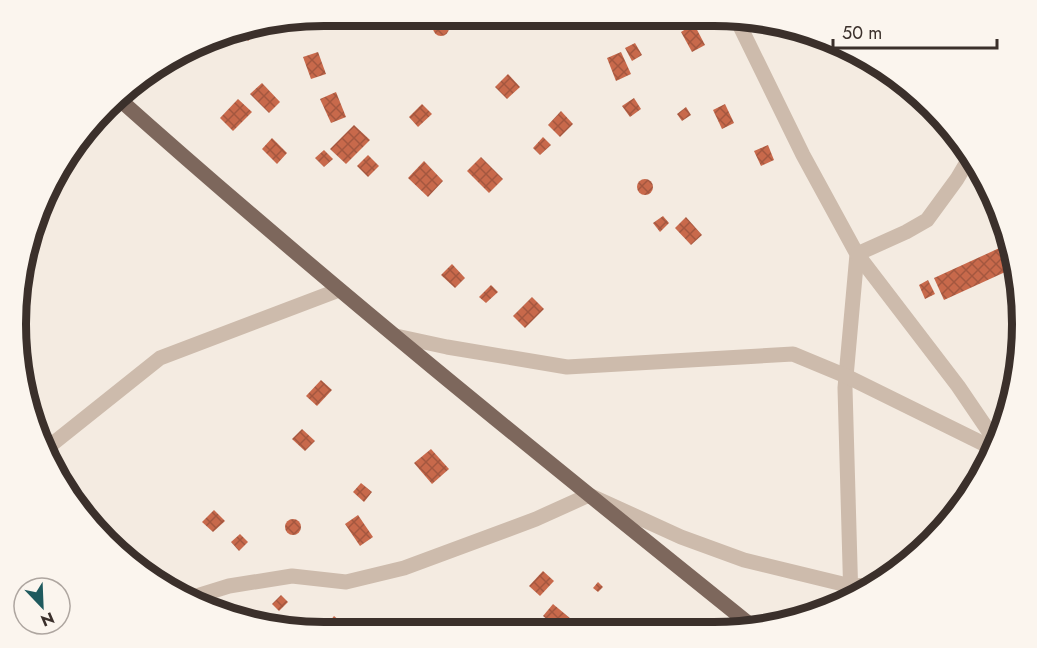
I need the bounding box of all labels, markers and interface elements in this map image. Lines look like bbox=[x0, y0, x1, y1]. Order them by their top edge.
scale bar bbox=[833, 12, 996, 50]
text: 50 m bbox=[842, 20, 882, 46]
north arrow bbox=[12, 576, 72, 636]
text: N bbox=[37, 606, 58, 632]

